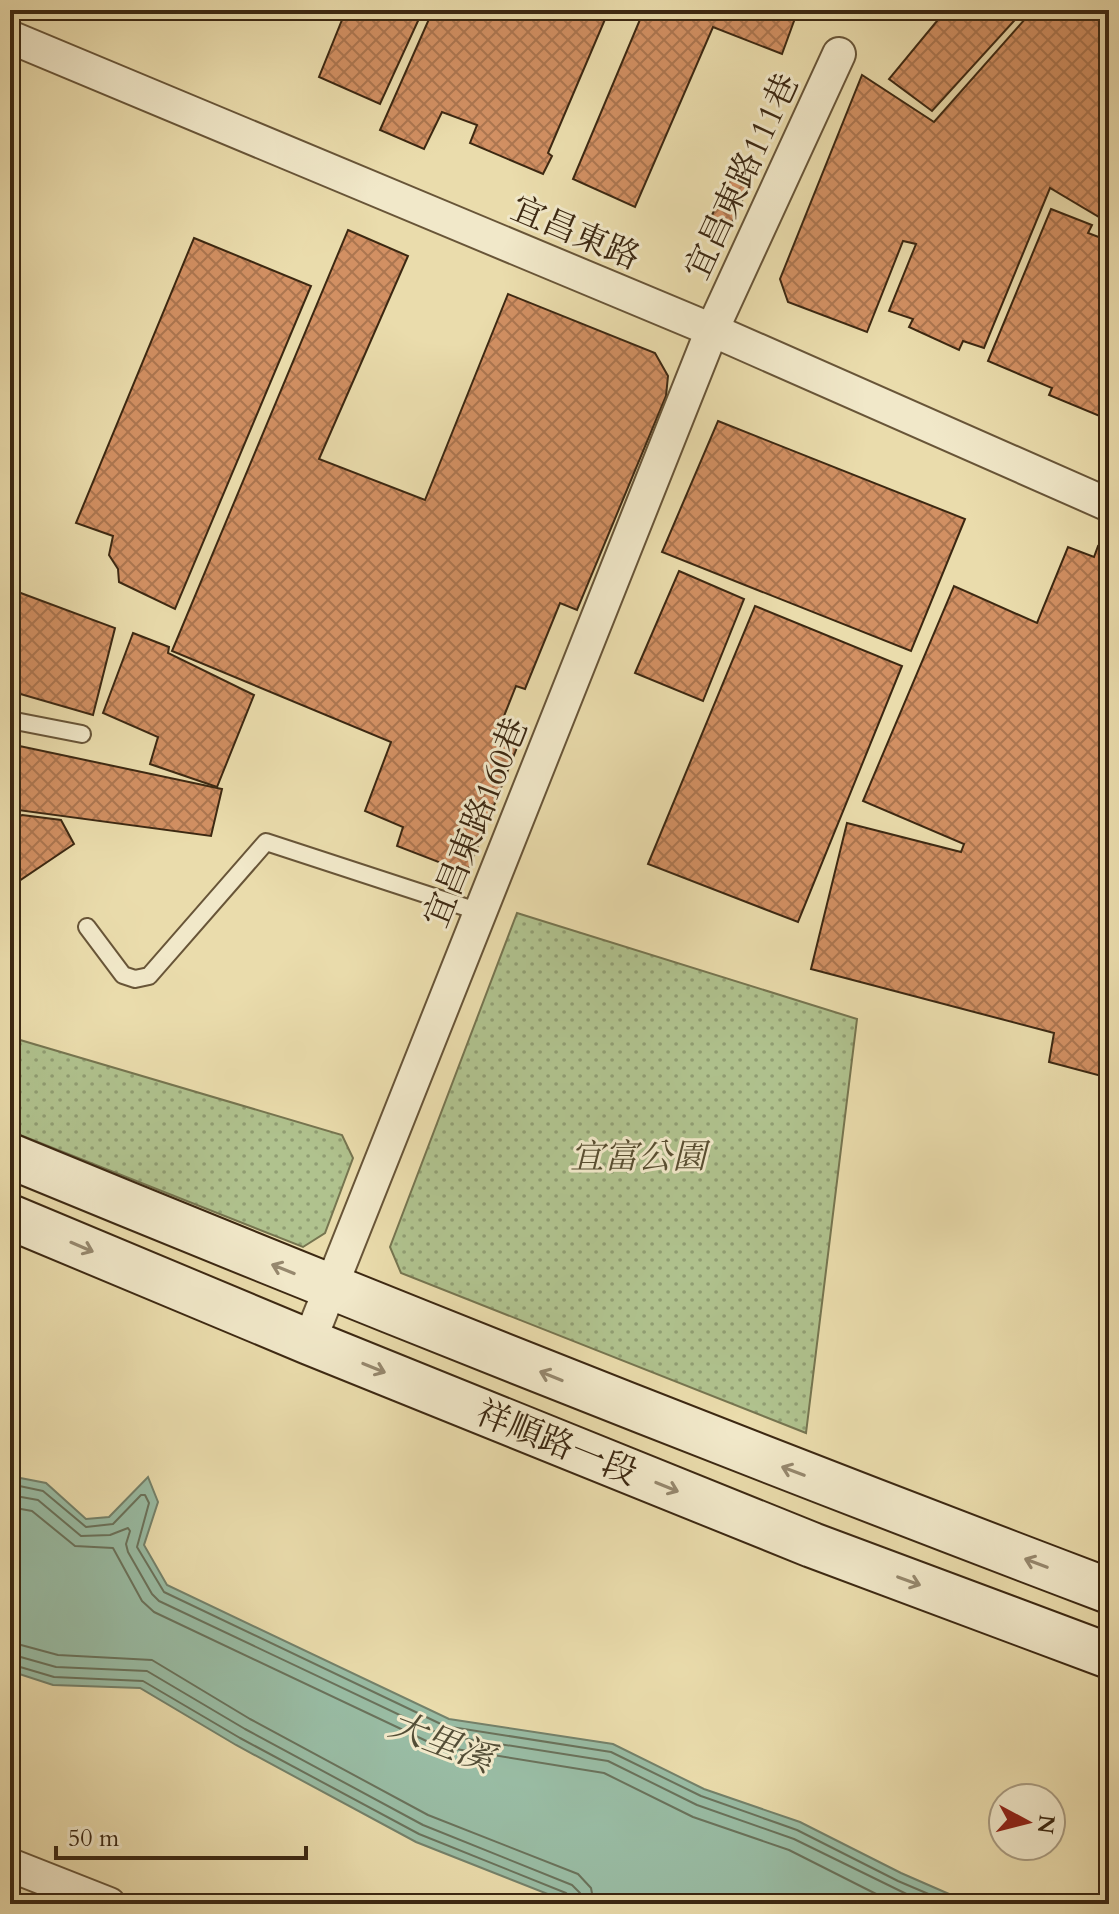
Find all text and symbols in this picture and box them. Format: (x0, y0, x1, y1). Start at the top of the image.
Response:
street label: 宜昌東路111巷 (674, 66, 810, 287)
street label: 宜昌東路 (504, 185, 647, 281)
street label: 宜昌東路160巷 (413, 711, 539, 934)
park label: 宜富公園 (570, 1134, 711, 1180)
one-way arrow (69, 1241, 94, 1255)
one-way arrow (272, 1261, 296, 1275)
one-way arrow (361, 1362, 386, 1377)
one-way arrow (539, 1368, 564, 1382)
street label: 祥順路一段 (469, 1390, 644, 1496)
one-way arrow (781, 1463, 806, 1477)
one-way arrow (654, 1480, 679, 1495)
one-way arrow (1024, 1555, 1049, 1569)
one-way arrow (896, 1575, 921, 1589)
water label: 大里溪 (382, 1700, 504, 1786)
north arrow (987, 1782, 1067, 1862)
scale bar (56, 1810, 306, 1860)
text: N (1030, 1813, 1062, 1836)
text: 50 m (68, 1822, 120, 1855)

